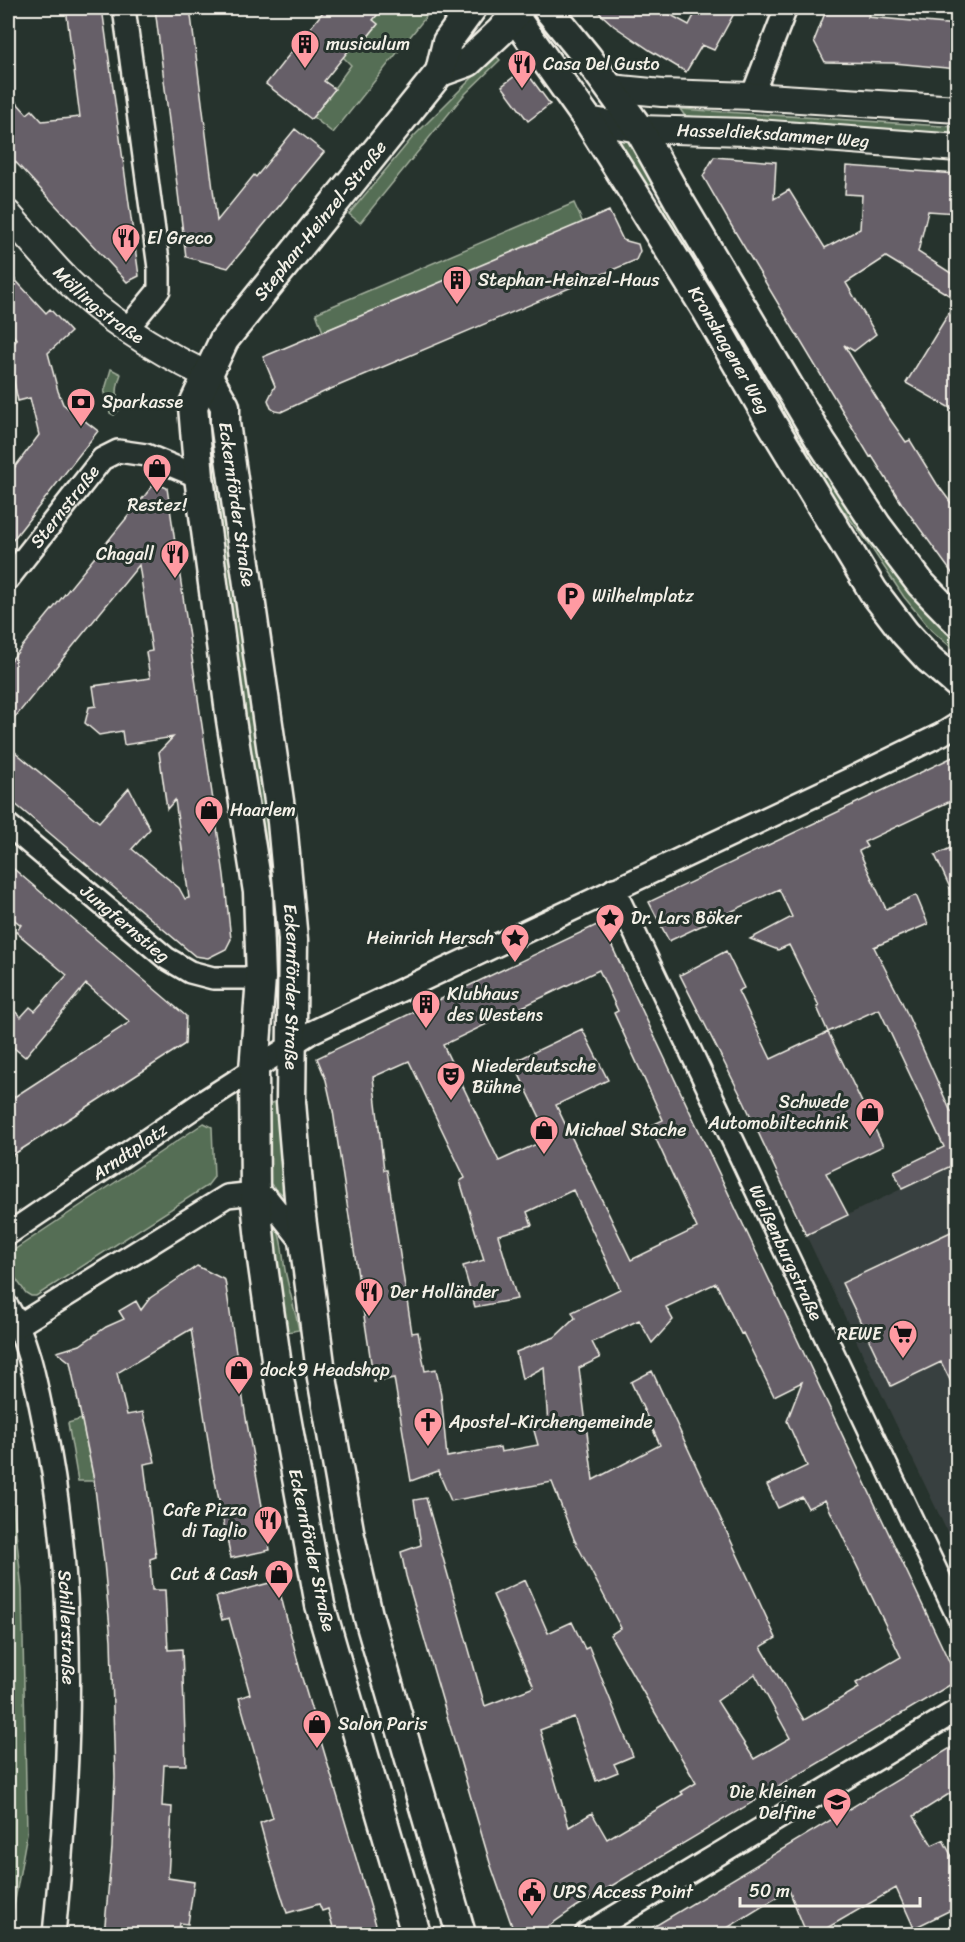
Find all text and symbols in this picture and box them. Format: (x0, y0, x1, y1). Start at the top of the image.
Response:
building icon: musiculum (289, 28, 321, 70)
place label: musiculum (326, 28, 410, 60)
restaurant icon: Casa Del Gusto (506, 48, 538, 90)
place label: Casa Del Gusto (543, 48, 660, 80)
street label: Hasseldieksdammer Weg (676, 114, 870, 157)
street label: Stephan-Heinzel-Straße (245, 133, 395, 308)
restaurant icon: El Greco (110, 222, 142, 264)
place label: El Greco (147, 222, 213, 254)
street label: Möllingstraße (45, 258, 151, 353)
building icon: Stephan-Heinzel-Haus (441, 264, 473, 306)
place label: Stephan-Heinzel-Haus (478, 264, 660, 296)
street label: Kronshagener Weg (679, 279, 779, 420)
bank icon: Sparkasse (65, 386, 97, 428)
place label: Sparkasse (102, 386, 183, 418)
street label: Eckernförder Straße (209, 420, 264, 589)
shop icon: Restez! (141, 452, 173, 494)
street label: Sternstraße (22, 457, 108, 556)
place label: Restez! (128, 489, 188, 521)
place label: Chagall (96, 538, 155, 570)
restaurant icon: Chagall (159, 538, 191, 580)
parking icon: Wilhelmplatz (555, 580, 587, 622)
place label: Wilhelmplatz (592, 580, 694, 612)
shop icon: Haarlem (193, 794, 225, 836)
place label: Haarlem (230, 794, 296, 826)
street label: Jungfernstieg (72, 875, 177, 971)
street label: Eckernförder Straße (274, 902, 309, 1070)
place icon: Dr. Lars Böker (594, 902, 626, 944)
place label: Dr. Lars Böker (631, 902, 743, 934)
place label: Heinrich Hersch (367, 922, 494, 954)
place icon: Heinrich Hersch (499, 922, 531, 964)
place label: Klubhaus des Westens (447, 978, 543, 1031)
building icon: Klubhaus des Westens (410, 988, 442, 1030)
place label: Niederdeutsche Bühne (472, 1050, 596, 1103)
theatre icon: Niederdeutsche Bühne (435, 1060, 467, 1102)
place label: Schwede Automobiltechnik (707, 1086, 849, 1139)
shop icon: Schwede Automobiltechnik (854, 1096, 886, 1138)
street label: Arndtplatz (84, 1114, 175, 1190)
shop icon: Michael Stache (528, 1114, 560, 1156)
place label: Michael Stache (565, 1114, 686, 1146)
street label: Weißenburgstraße (740, 1179, 832, 1326)
restaurant icon: Der Holländer (353, 1276, 385, 1318)
place label: Der Holländer (390, 1276, 500, 1308)
place label: REWE (837, 1318, 883, 1350)
supermarket icon: REWE (887, 1318, 919, 1360)
shop icon: dock9 Headshop (223, 1354, 255, 1396)
place label: dock9 Headshop (260, 1354, 390, 1386)
church icon: Apostel-Kirchengemeinde (412, 1406, 444, 1448)
place label: Apostel-Kirchengemeinde (448, 1406, 653, 1438)
street label: Eckernförder Straße (279, 1465, 345, 1635)
place label: Cafe Pizza di Taglio (163, 1494, 247, 1547)
restaurant icon: Cafe Pizza di Taglio (252, 1504, 284, 1546)
place label: Cut & Cash (171, 1558, 258, 1590)
shop icon: Cut & Cash (263, 1558, 295, 1600)
street label: Schillerstraße (48, 1569, 85, 1685)
shop icon: Salon Paris (301, 1708, 333, 1750)
place label: Salon Paris (338, 1708, 428, 1740)
place label: Die kleinen Delfine (729, 1776, 816, 1829)
school or university icon: Die kleinen Delfine (821, 1786, 853, 1828)
scale bar (740, 1870, 920, 1908)
text: 50 m (749, 1875, 790, 1907)
public building icon: UPS Access Point (516, 1876, 548, 1918)
place label: UPS Access Point (553, 1876, 694, 1908)

